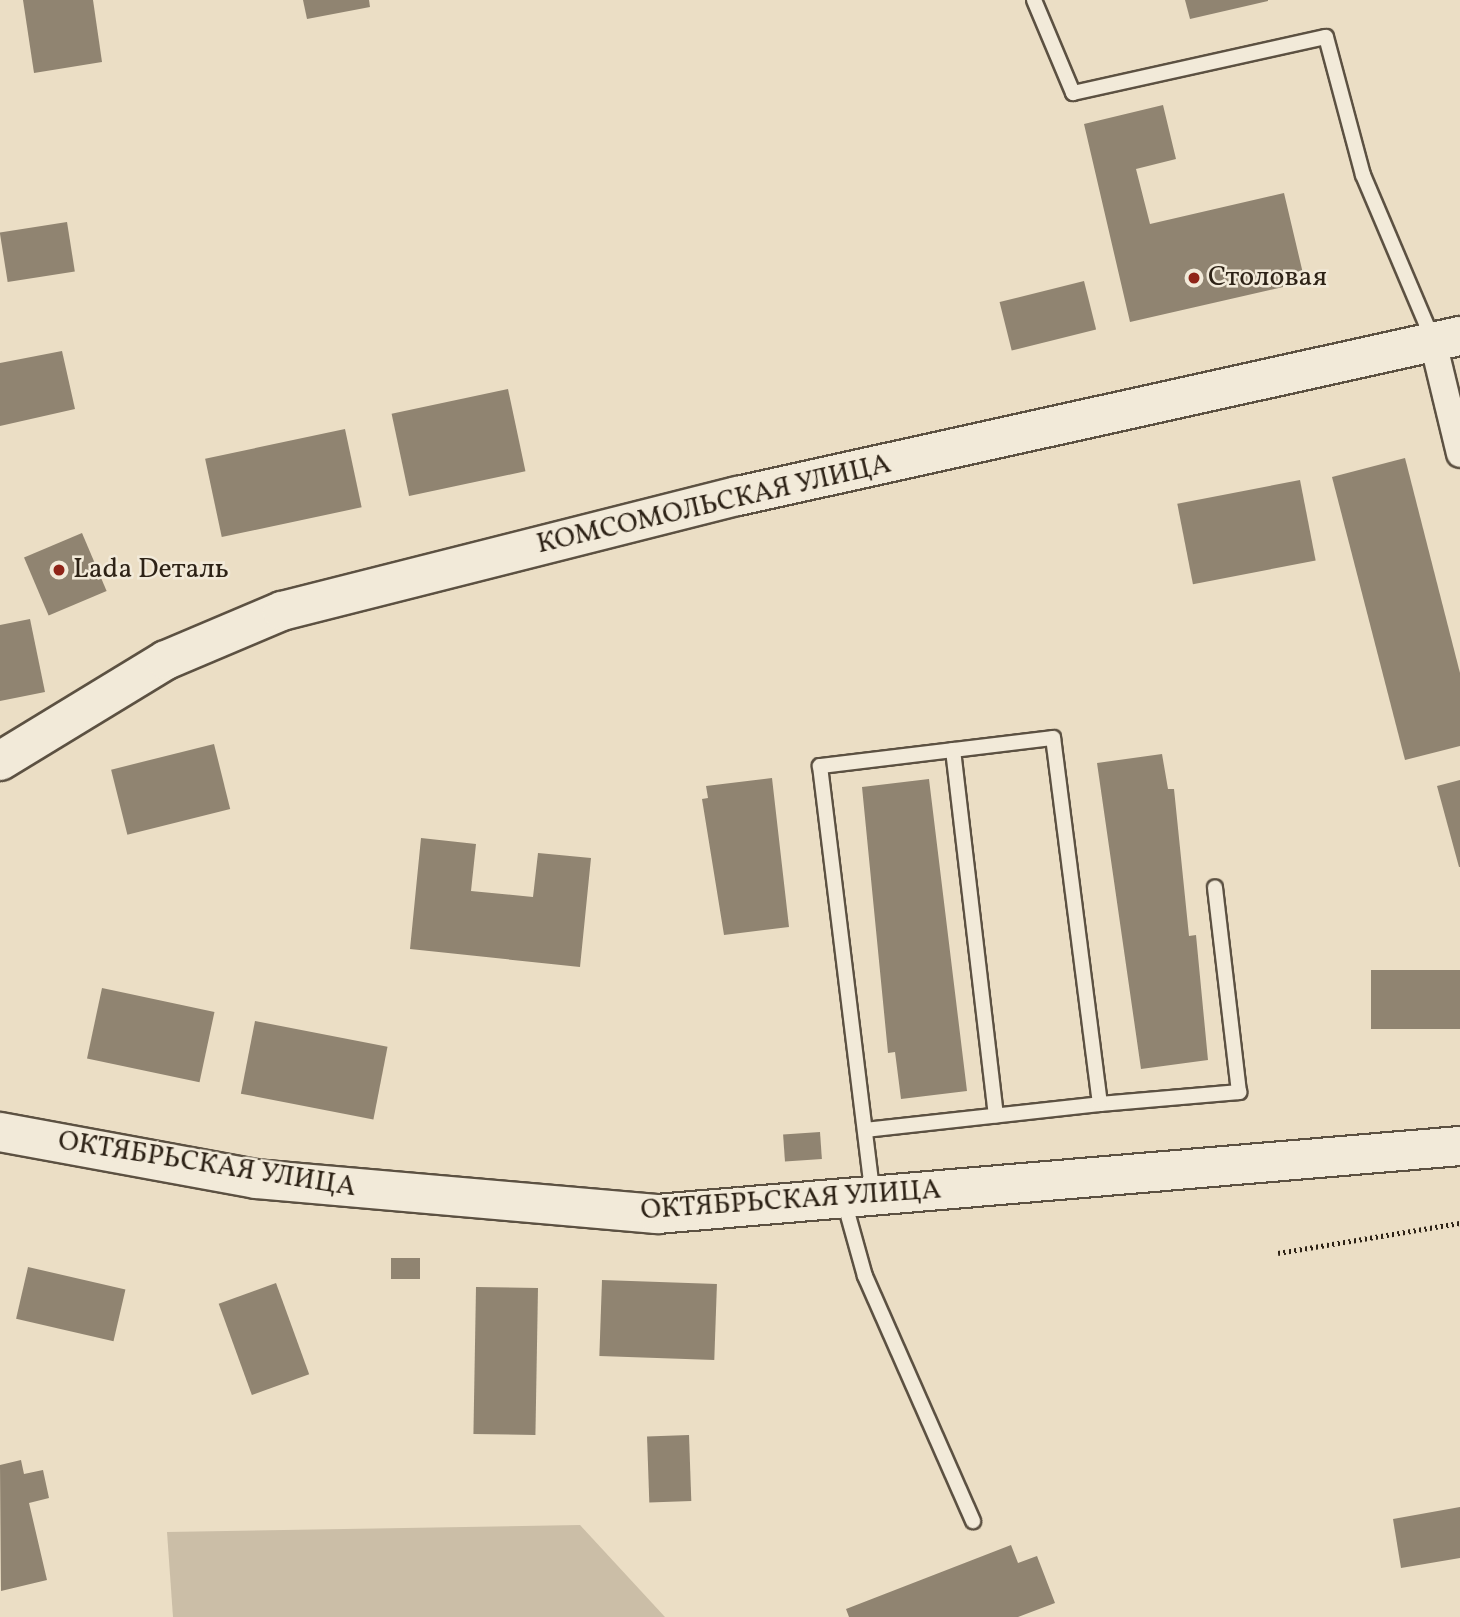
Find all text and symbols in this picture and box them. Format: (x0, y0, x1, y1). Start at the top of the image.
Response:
place label: Столовая (1208, 261, 1327, 295)
marker: Столовая (1186, 270, 1202, 286)
street label: КОМСОМОЛЬСКАЯ УЛИЦА (534, 448, 894, 562)
place label: Lada Dеталь (73, 553, 229, 587)
marker: Lada Dеталь (51, 562, 67, 578)
street label: ОКТЯБРЬСКАЯ УЛИЦА (56, 1125, 358, 1205)
street label: ОКТЯБРЬСКАЯ УЛИЦА (640, 1174, 942, 1228)

